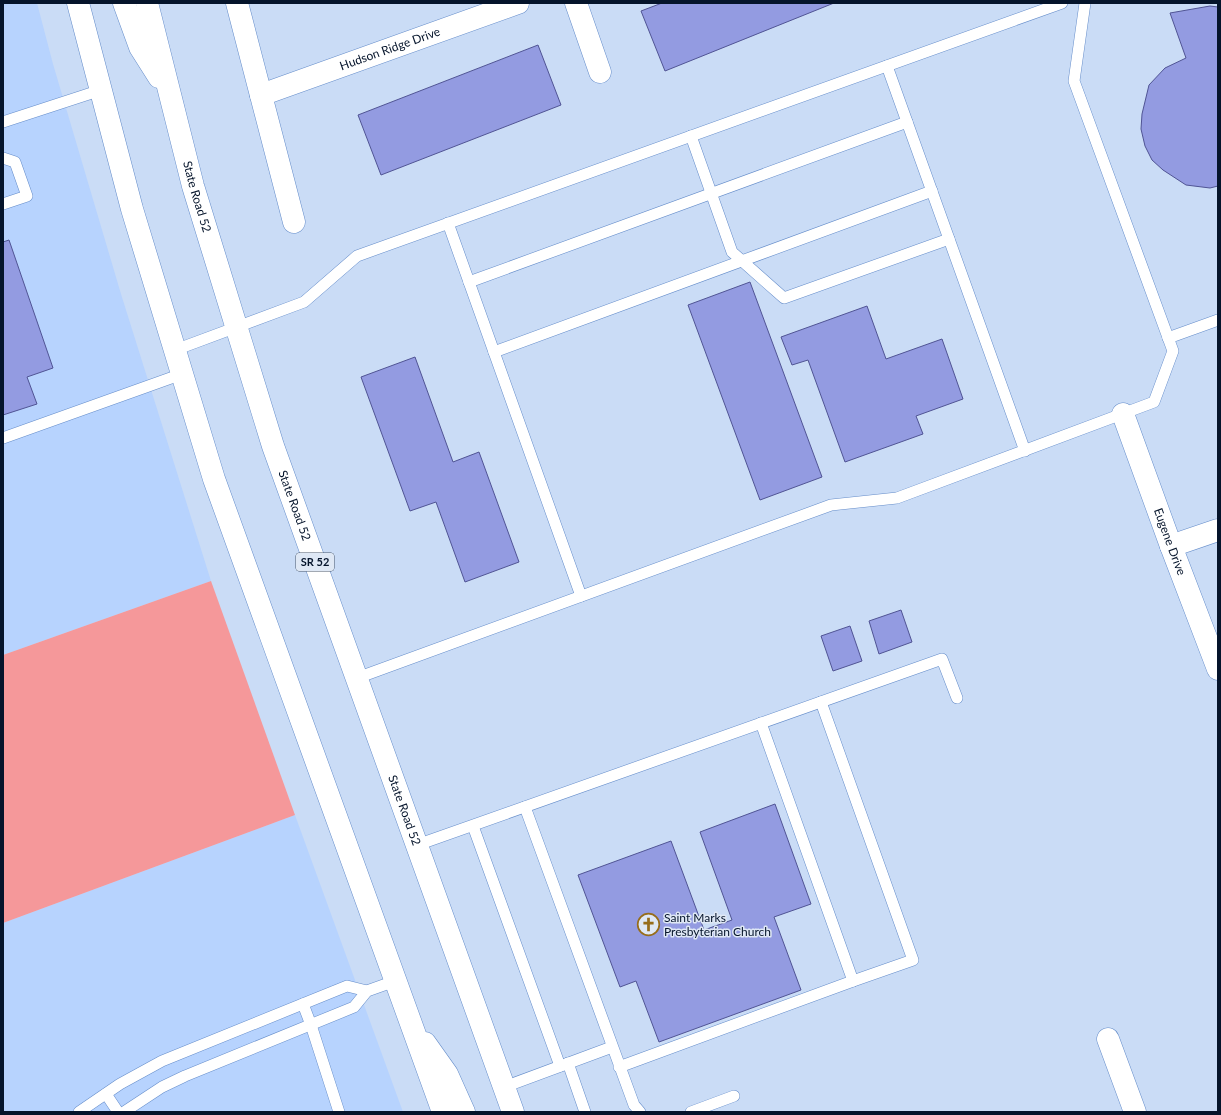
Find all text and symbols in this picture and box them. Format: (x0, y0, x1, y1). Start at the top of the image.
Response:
street label: Hudson Ridge Drive (338, 24, 442, 73)
street label: State Road 52 (180, 159, 215, 234)
street label: State Road 52 (275, 468, 315, 543)
street label: Eugene Drive (1151, 506, 1189, 577)
road number: SR 52 (296, 553, 334, 571)
street label: State Road 52 (385, 773, 424, 847)
place label: Saint Marks Presbyterian Church (664, 910, 771, 939)
church icon: Saint Marks Presbyterian Church (636, 912, 662, 938)

